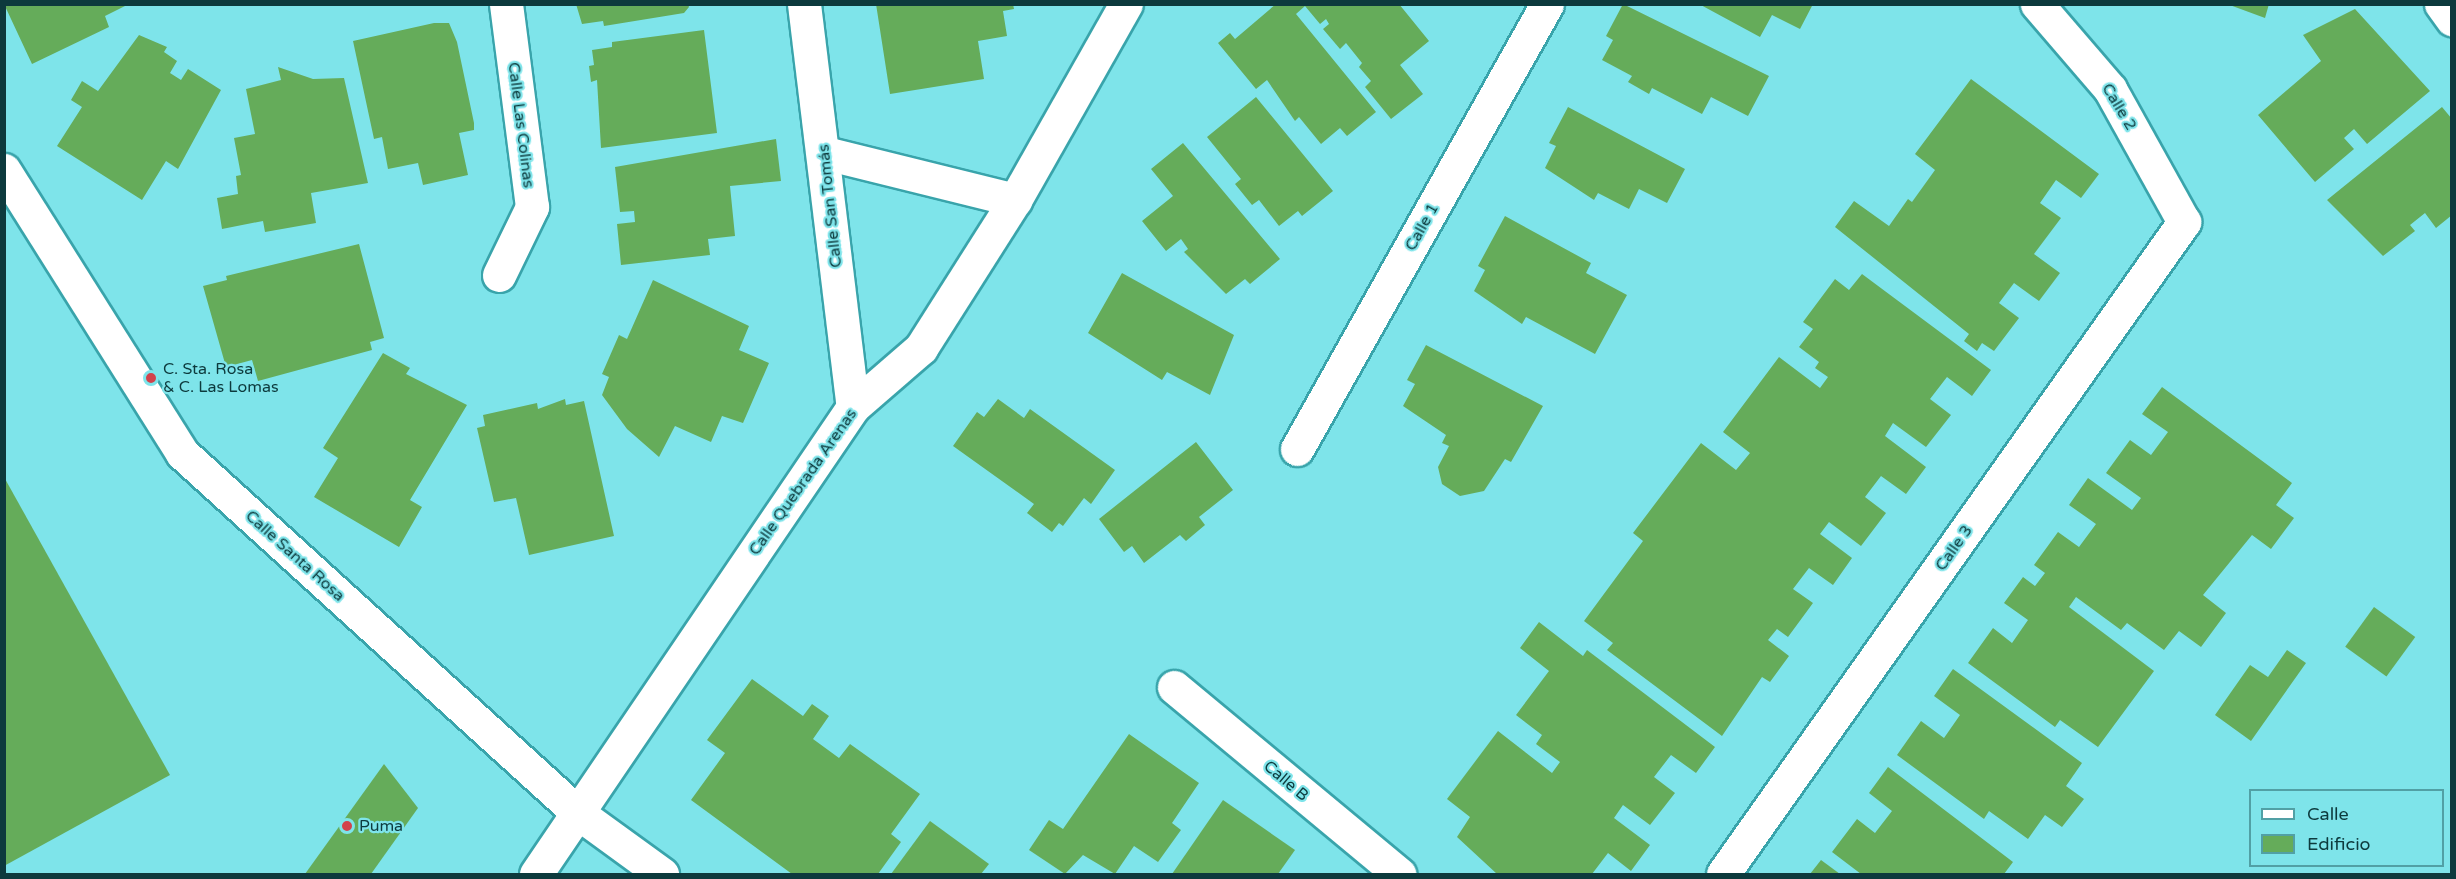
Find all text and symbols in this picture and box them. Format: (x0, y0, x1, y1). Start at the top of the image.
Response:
street label: Calle Las Colinas (504, 61, 538, 189)
street label: Calle 2 (2098, 80, 2140, 134)
street label: Calle San Tomás (814, 143, 846, 269)
street label: Calle 1 (1401, 200, 1443, 254)
place label: C. Sta. Rosa & C. Las Lomas (163, 359, 279, 397)
marker: C. Sta. Rosa & C. Las Lomas (144, 371, 158, 385)
street label: Calle Quebrada Arenas (745, 405, 861, 559)
street label: Calle Santa Rosa (241, 506, 349, 606)
street label: Calle 3 (1931, 521, 1977, 575)
street label: Calle B (1260, 757, 1312, 805)
legend (2249, 789, 2444, 867)
text: Calle (2307, 803, 2349, 825)
place label: Puma (359, 816, 403, 836)
marker: Puma (340, 819, 354, 833)
text: Edificio (2307, 833, 2371, 855)

